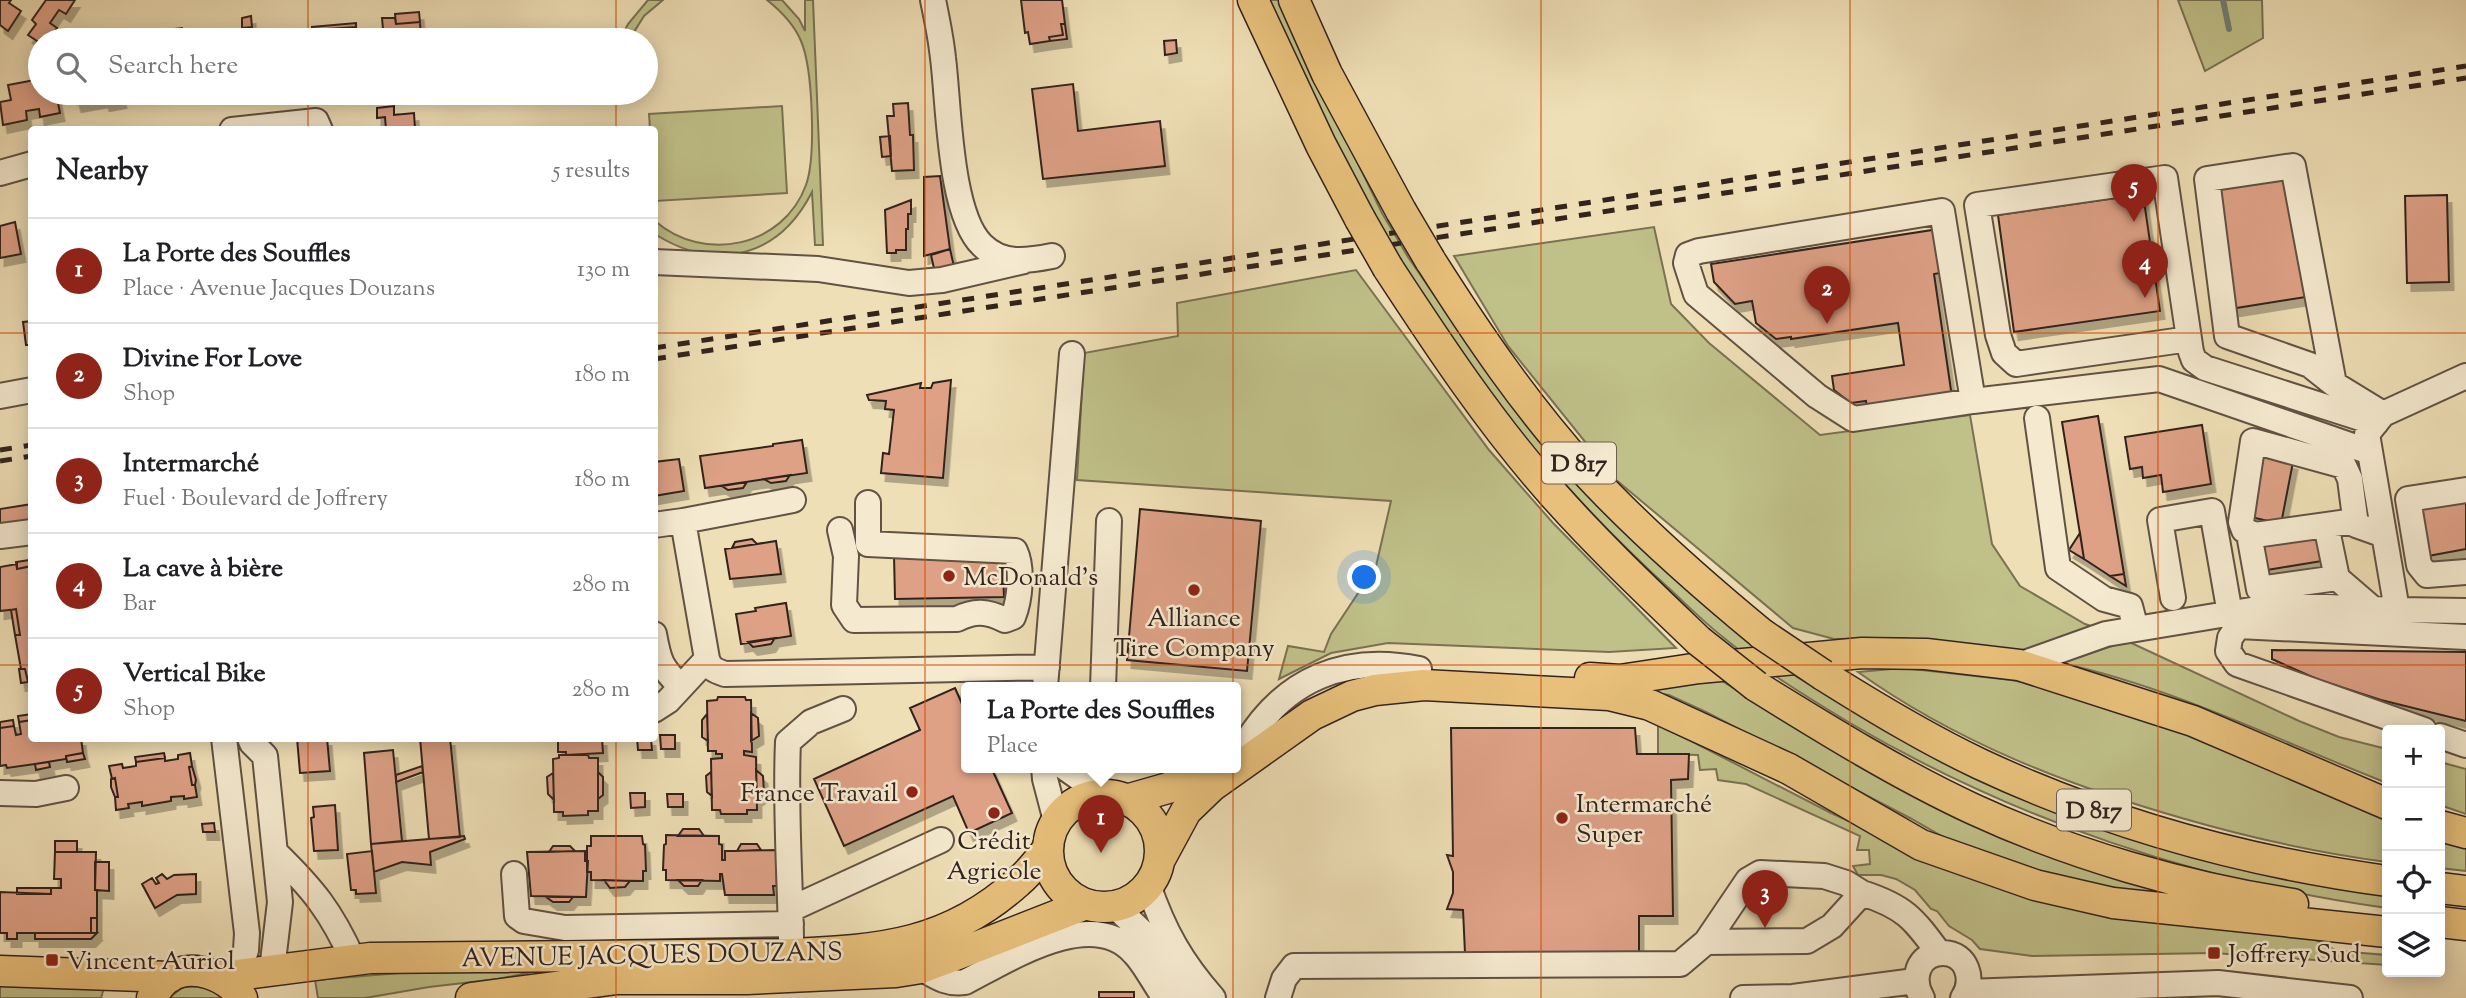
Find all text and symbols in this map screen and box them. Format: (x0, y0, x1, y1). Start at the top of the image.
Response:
search box (28, 28, 658, 105)
icon: search (52, 48, 90, 86)
text: Search here (108, 48, 238, 85)
text: Nearby (56, 150, 148, 193)
text: 5 results (553, 155, 630, 188)
pin: 5 (2111, 164, 2157, 222)
text: La Porte des Souffles (123, 236, 351, 273)
pin: 4 (2122, 240, 2168, 298)
text: 1 (75, 254, 83, 287)
text: 130 m (577, 254, 630, 287)
pin: 2 (1804, 266, 1850, 324)
text: Place · Avenue Jacques Douzans (123, 273, 435, 306)
text: Divine For Love (123, 341, 302, 378)
text: 2 (74, 359, 84, 392)
text: 180 m (575, 359, 630, 392)
text: Shop (123, 378, 175, 411)
road number: D 817 (1542, 442, 1616, 484)
text: Intermarché (123, 446, 259, 483)
text: 3 (74, 464, 84, 497)
text: 180 m (575, 464, 630, 497)
text: Fuel · Boulevard de Joffrery (123, 483, 388, 516)
text: La cave à bière (123, 551, 283, 588)
place label: McDonald's (963, 560, 1098, 597)
your location (1347, 560, 1381, 594)
marker: McDonald's (941, 568, 957, 584)
text: 4 (73, 569, 85, 602)
text: 280 m (572, 569, 630, 602)
marker: Alliance Tire Company (1186, 582, 1202, 598)
text: Bar (123, 588, 156, 621)
place label: Alliance Tire Company (1113, 601, 1275, 668)
text: Vertical Bike (123, 656, 266, 693)
text: 5 (75, 674, 83, 707)
text: 280 m (572, 674, 630, 707)
popup (961, 682, 1241, 773)
text: Shop (123, 693, 175, 726)
text: La Porte des Souffles (987, 693, 1215, 730)
map controls (2382, 725, 2445, 977)
button: + (2382, 725, 2445, 788)
text: Place (987, 730, 1038, 763)
place label: France Travail (740, 776, 898, 813)
marker: France Travail (904, 784, 920, 800)
place label: Intermarché Super (1576, 787, 1712, 854)
button: − (2382, 788, 2445, 851)
road number: D 817 (2057, 790, 2131, 830)
pin: 1 (1078, 795, 1124, 853)
marker: Crédit Agricole (986, 805, 1002, 821)
marker: Intermarché Super (1554, 810, 1570, 826)
place label: Crédit Agricole (946, 824, 1042, 891)
button: locate (2382, 851, 2445, 914)
pin: 3 (1742, 870, 1788, 928)
button: layers (2382, 914, 2445, 977)
street label: AVENUE JACQUES DOUZANS (461, 935, 843, 978)
place label: Joffrery Sud (2226, 937, 2361, 974)
place label: Vincent Auriol (66, 944, 235, 981)
marker: Joffrery Sud (2206, 945, 2222, 961)
marker: Vincent Auriol (44, 952, 60, 968)

